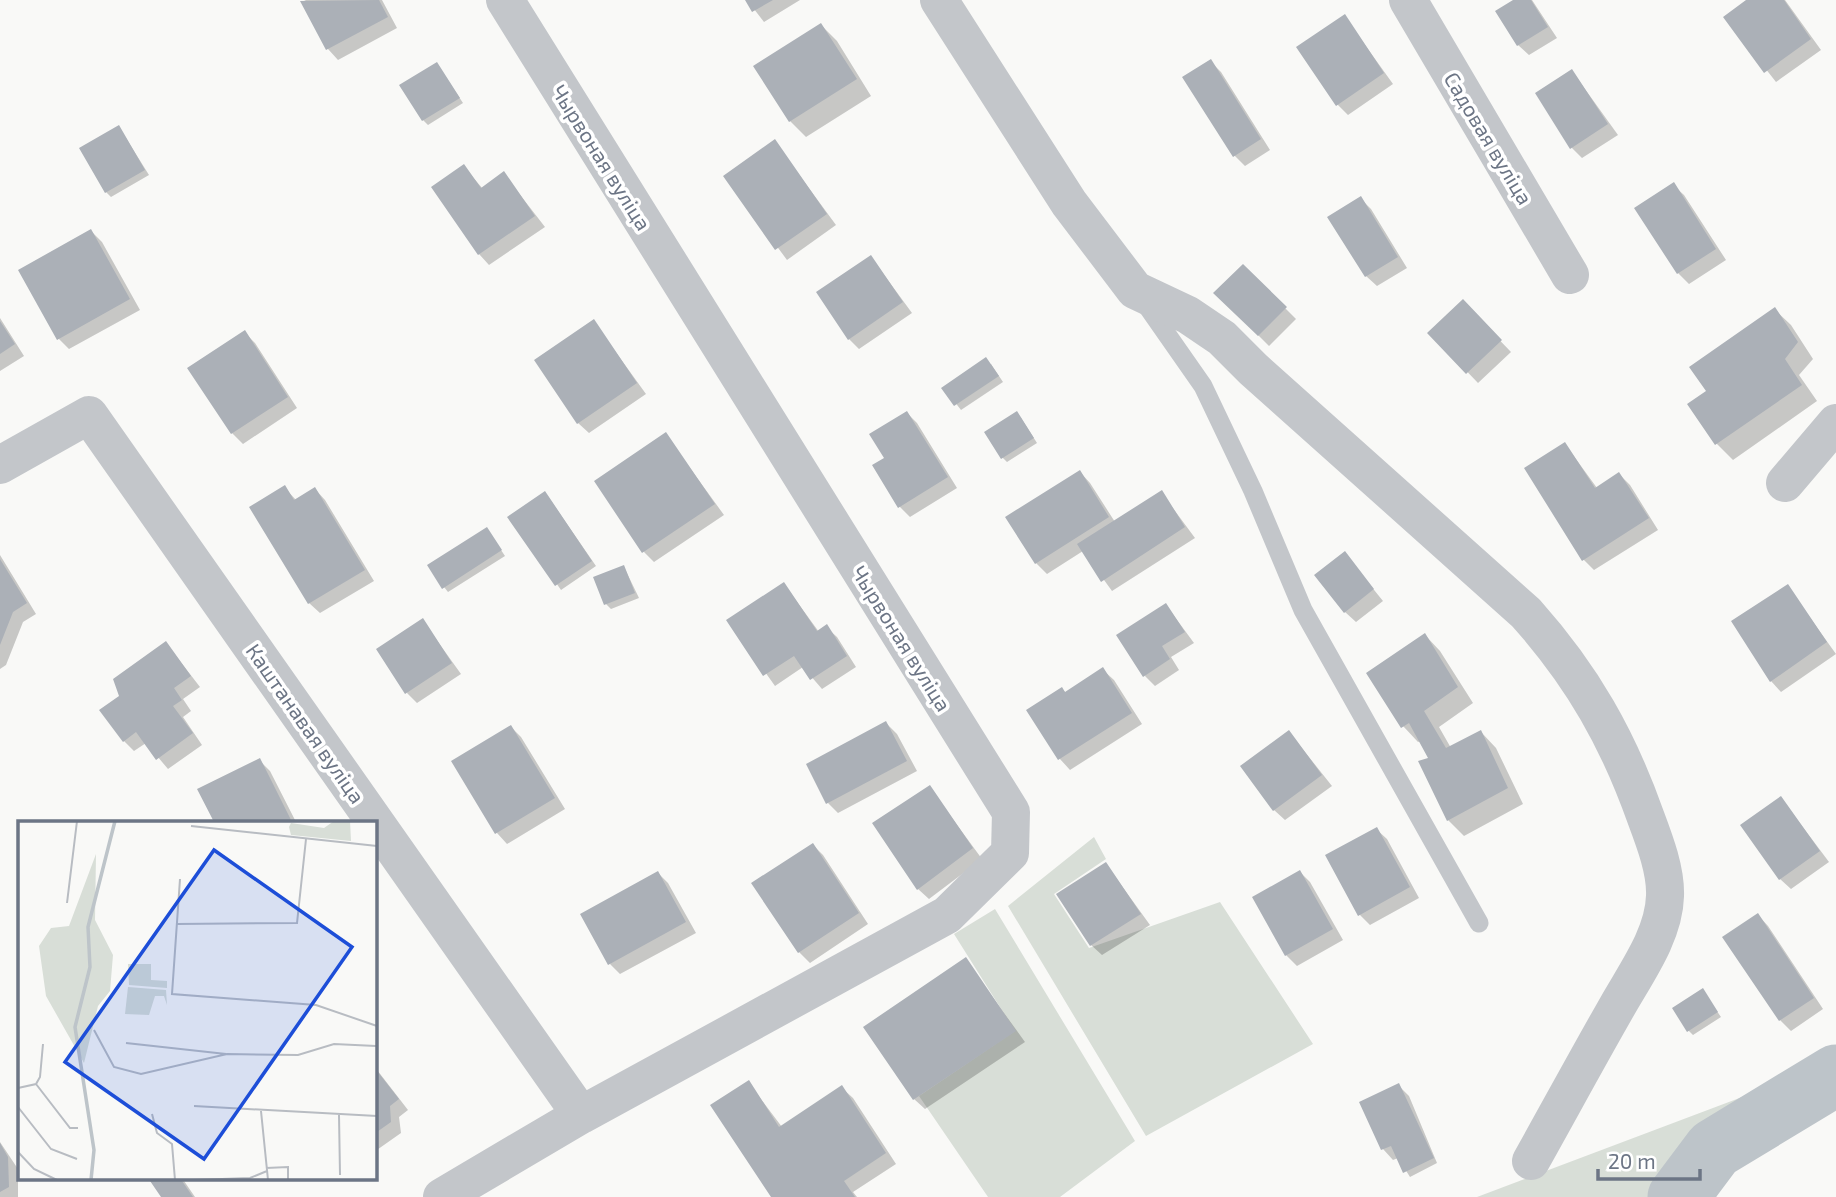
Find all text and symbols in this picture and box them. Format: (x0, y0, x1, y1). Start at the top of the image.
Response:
street label: Садовая вуліца (1439, 67, 1538, 209)
street label: Чырвоная вуліца (546, 80, 657, 235)
street label: Чырвоная вуліца (846, 561, 957, 716)
street label: Каштанавая вуліца (241, 638, 371, 808)
inset map (18, 821, 376, 1180)
scale bar (1598, 1138, 1700, 1182)
text: 20 m (1608, 1148, 1656, 1173)

